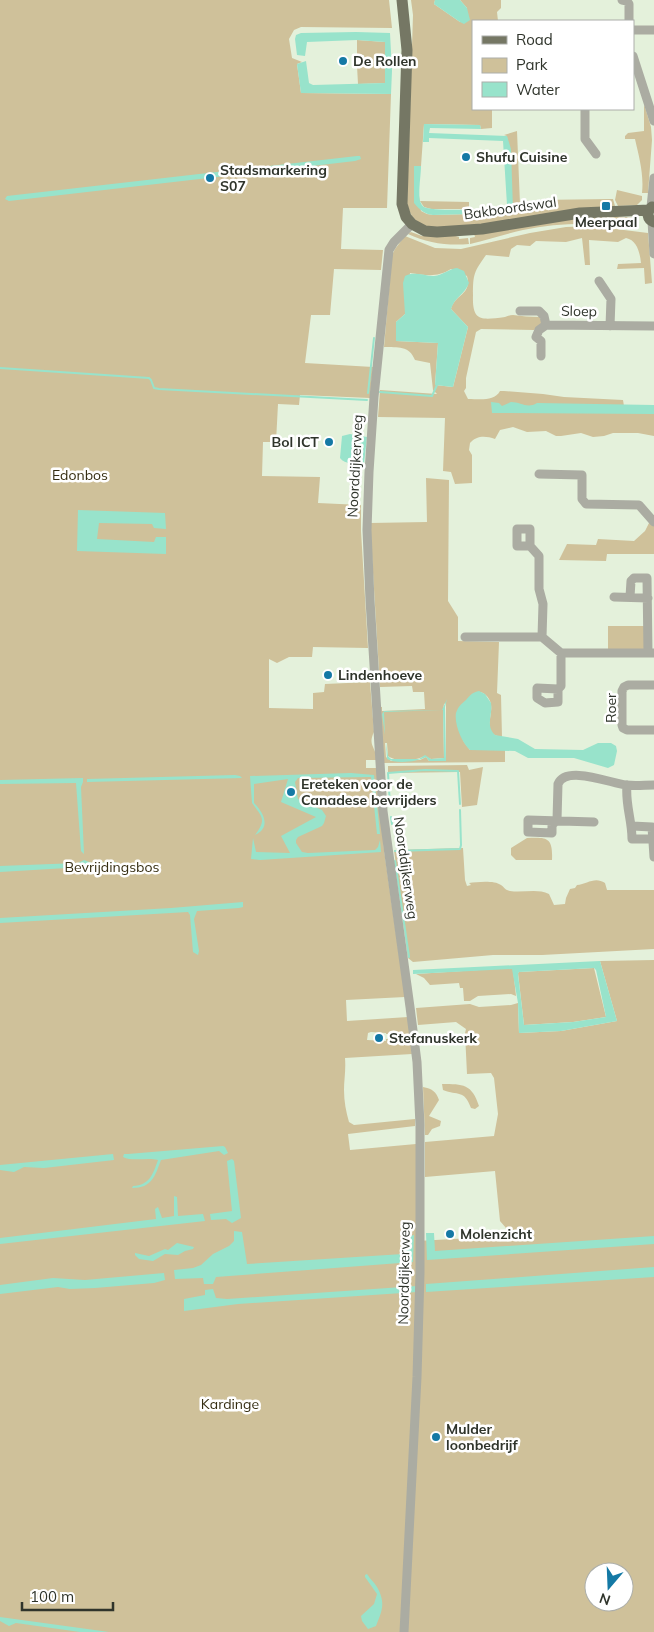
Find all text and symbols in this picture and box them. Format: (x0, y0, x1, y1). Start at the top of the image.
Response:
legend (472, 20, 634, 110)
text: Road (516, 30, 553, 49)
place label: De Rollen (353, 52, 417, 70)
marker: De Rollen (337, 55, 349, 67)
text: Park (516, 55, 548, 74)
text: Water (516, 80, 560, 99)
place label: Shufu Cuisine (476, 148, 568, 166)
marker: Shufu Cuisine (460, 151, 472, 163)
place label: Stadsmarkering S07 (220, 161, 327, 195)
marker: Stadsmarkering S07 (204, 172, 216, 184)
street label: Bakboordswal (462, 193, 558, 223)
marker: Meerpaal (600, 200, 612, 212)
place label: Meerpaal (575, 213, 637, 231)
street label: Sloep (561, 302, 597, 320)
street label: Noorddijkerweg (343, 414, 367, 518)
place label: Bol ICT (271, 433, 319, 451)
marker: Bol ICT (323, 436, 335, 448)
park label: Edonbos (52, 466, 108, 484)
place label: Lindenhoeve (338, 666, 422, 684)
marker: Lindenhoeve (322, 669, 334, 681)
street label: Roer (602, 692, 620, 723)
place label: Ereteken voor de Canadese bevrijders (301, 775, 436, 809)
marker: Ereteken voor de Canadese bevrijders (285, 786, 297, 798)
street label: Noorddijkerweg (390, 816, 422, 920)
park label: Bevrijdingsbos (65, 858, 159, 876)
place label: Stefanuskerk (389, 1029, 477, 1047)
marker: Stefanuskerk (373, 1032, 385, 1044)
street label: Noorddijkerweg (394, 1221, 414, 1325)
place label: Molenzicht (460, 1225, 533, 1243)
marker: Molenzicht (444, 1228, 456, 1240)
park label: Kardinge (201, 1395, 259, 1413)
place label: Mulder loonbedrijf (446, 1420, 519, 1454)
marker: Mulder loonbedrijf (430, 1431, 442, 1443)
north arrow (584, 1562, 634, 1612)
scale bar (22, 1580, 114, 1612)
text: 100 m (30, 1587, 74, 1606)
text: N (597, 1589, 613, 1610)

